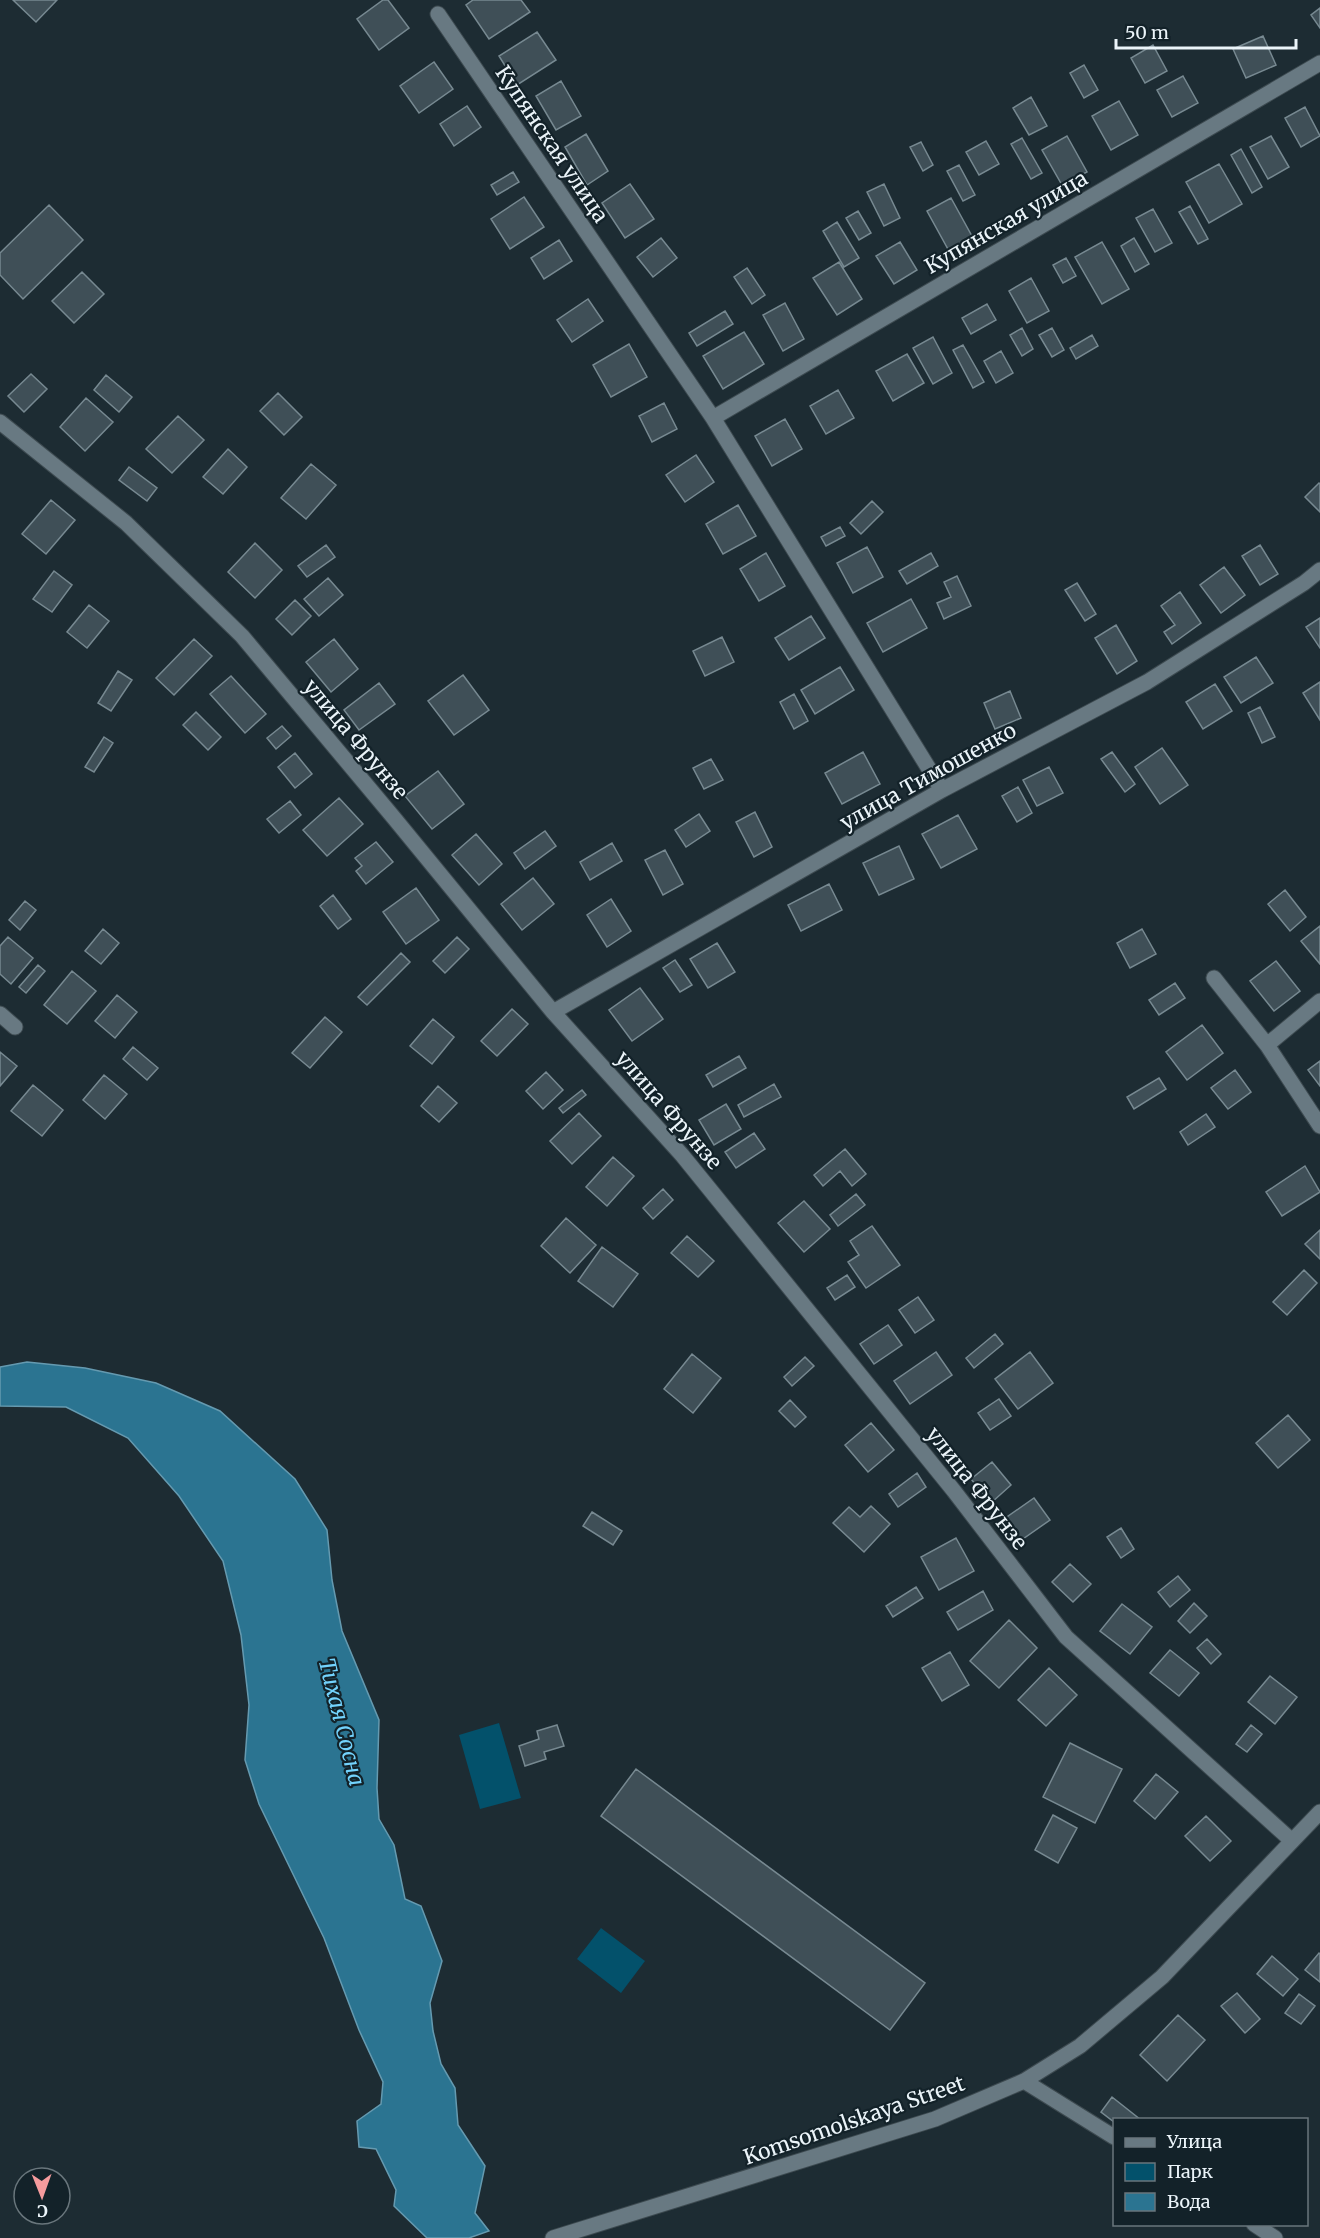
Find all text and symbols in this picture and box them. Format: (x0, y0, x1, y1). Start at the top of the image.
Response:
scale bar (1116, 12, 1296, 50)
text: 50 m (1125, 21, 1169, 44)
street label: Купянская улица (489, 60, 615, 228)
street label: Купянская улица (920, 164, 1092, 280)
street label: улица Фрунзе (298, 673, 414, 805)
street label: улица Тимошенко (835, 716, 1021, 836)
street label: улица Фрунзе (610, 1045, 728, 1175)
street label: улица Фрунзе (921, 1421, 1033, 1555)
water label: Тихая Сосна (313, 1655, 371, 1789)
street label: Komsomolskaya Street (740, 2069, 968, 2171)
legend (1113, 2118, 1308, 2226)
text: Улица (1166, 2130, 1222, 2153)
text: Парк (1167, 2160, 1213, 2183)
north arrow (12, 2166, 72, 2226)
text: Вода (1167, 2190, 1211, 2213)
text: С (37, 2201, 48, 2221)

